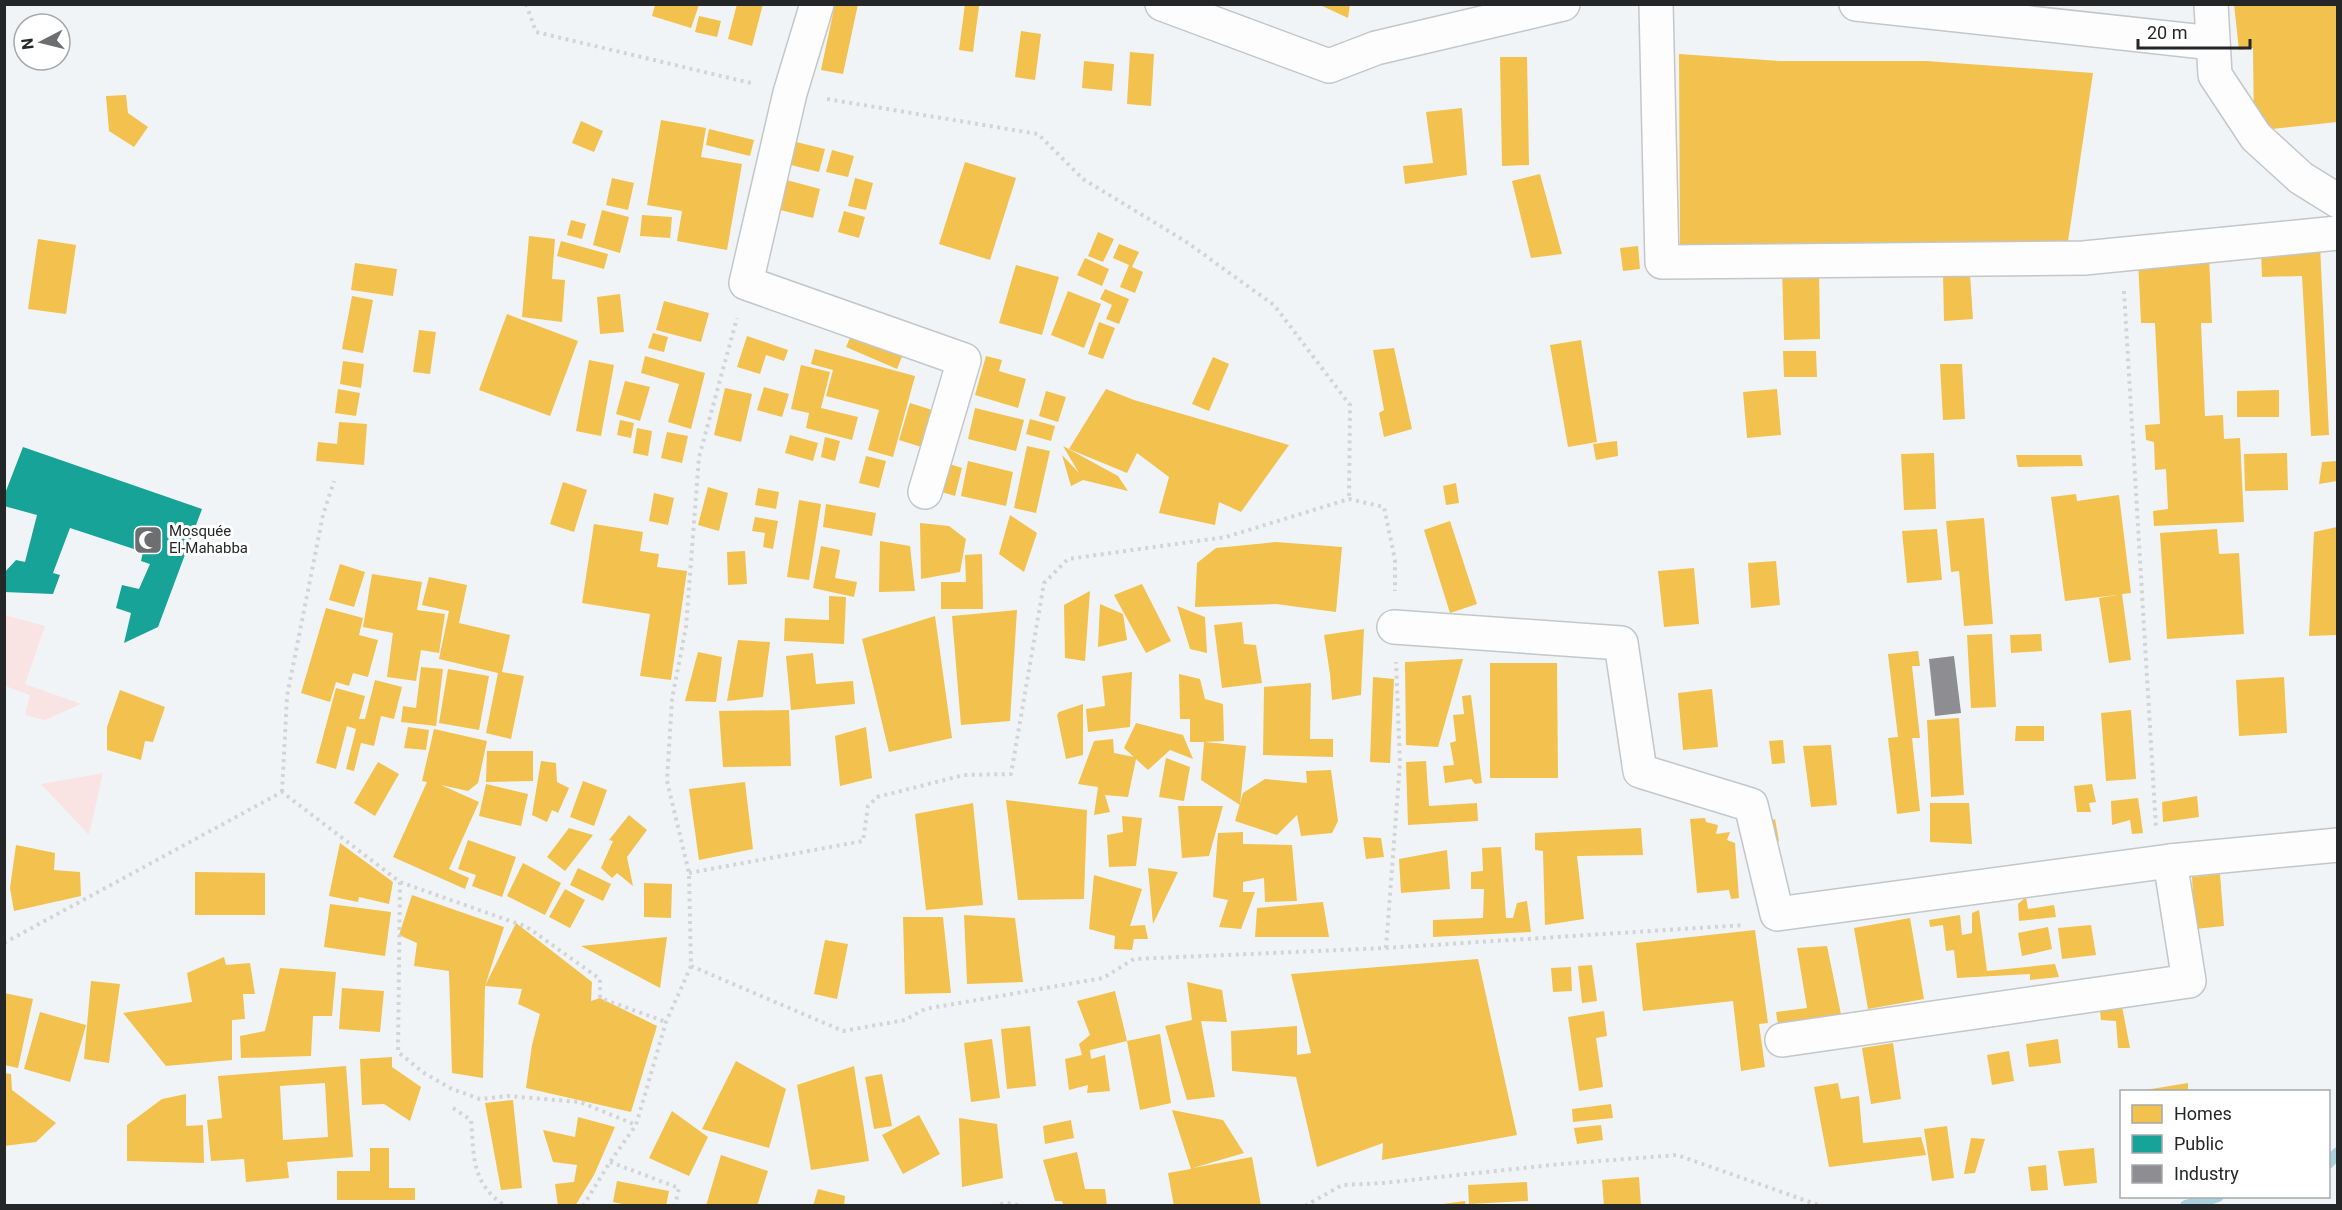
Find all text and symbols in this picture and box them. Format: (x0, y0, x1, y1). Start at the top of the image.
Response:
north arrow (12, 12, 72, 72)
scale bar (2138, 12, 2250, 50)
text: 20 m (2147, 22, 2187, 43)
text: N (17, 37, 38, 51)
place label: Mosquée El-Mahabba (169, 522, 248, 557)
mosque icon: Mosquée El-Mahabba (132, 524, 164, 556)
legend (2120, 1090, 2330, 1198)
text: Homes (2174, 1103, 2232, 1124)
text: Public (2174, 1133, 2224, 1154)
text: Industry (2174, 1163, 2239, 1184)

